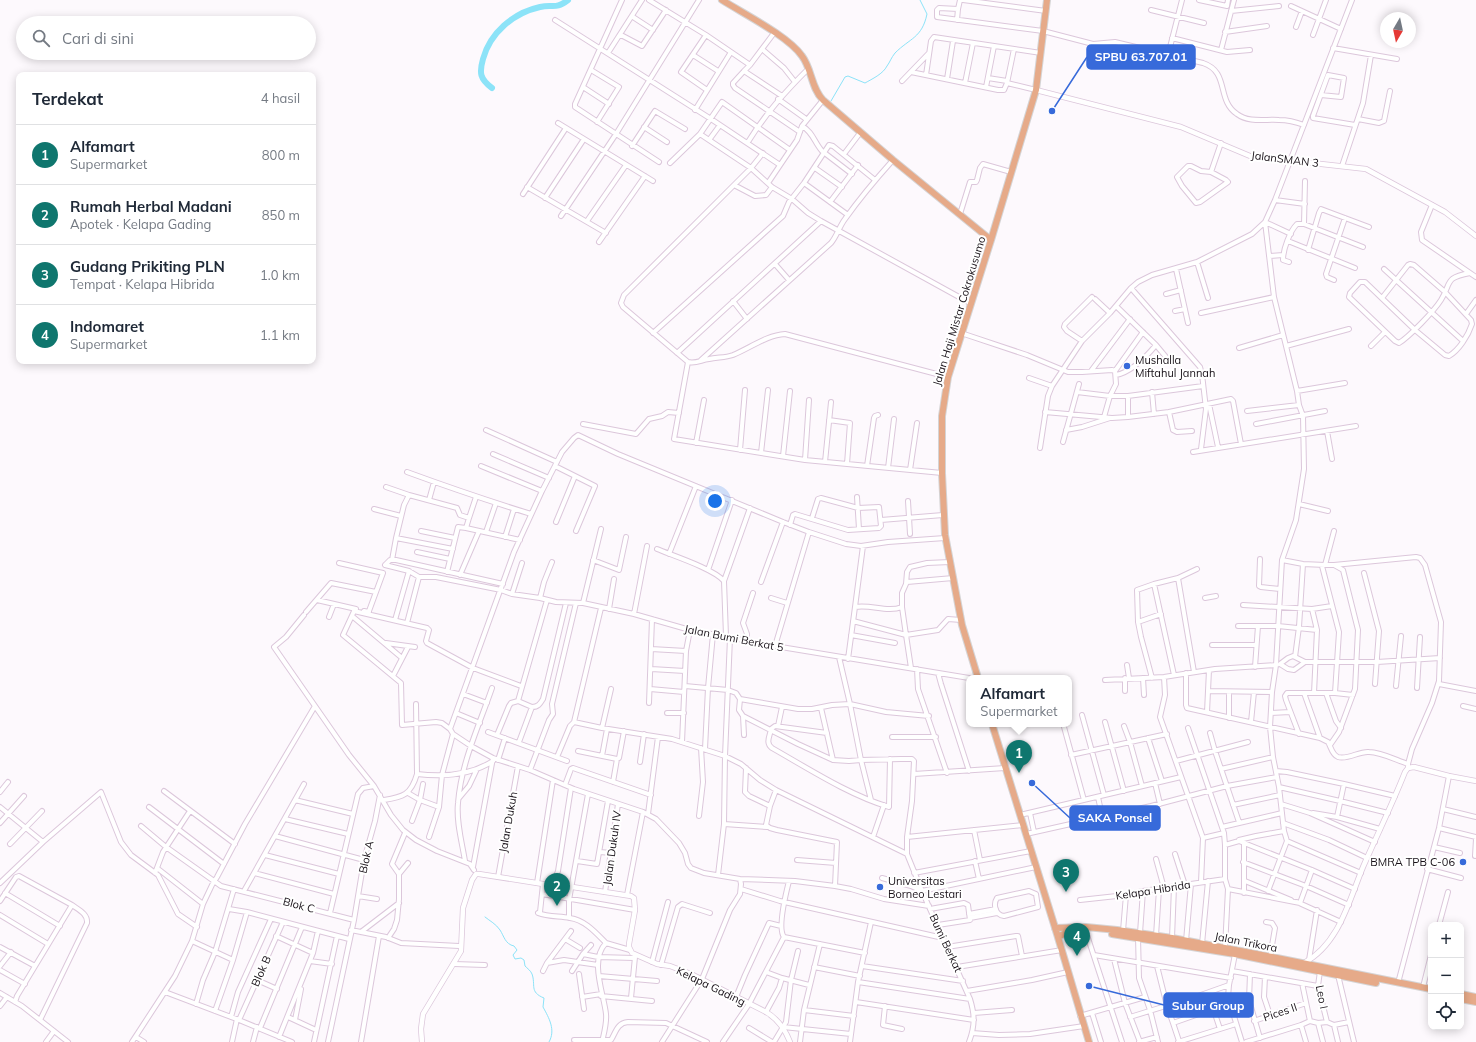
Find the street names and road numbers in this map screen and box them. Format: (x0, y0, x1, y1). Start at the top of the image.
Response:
street label: JalanSMAN 3 (1250, 148, 1320, 170)
street label: Jalan Haji Mistar Cokrokusumo (930, 235, 988, 387)
street label: Jalan Bumi Berkat 5 (683, 622, 785, 655)
street label: Jalan Dukuh (496, 790, 520, 854)
street label: Jalan Dukuh IV (600, 809, 624, 886)
street label: Blok A (355, 839, 377, 875)
street label: Kelapa Hibrida (1115, 877, 1191, 903)
street label: Blok C (282, 894, 316, 916)
street label: Bumi Berkat (926, 912, 966, 974)
street label: Jalan Trikora (1213, 929, 1279, 955)
street label: Blok B (248, 953, 274, 989)
street label: Kelapa Gading (674, 963, 748, 1009)
street label: Leo I (1313, 984, 1331, 1010)
street label: Pices II (1261, 1000, 1299, 1024)

